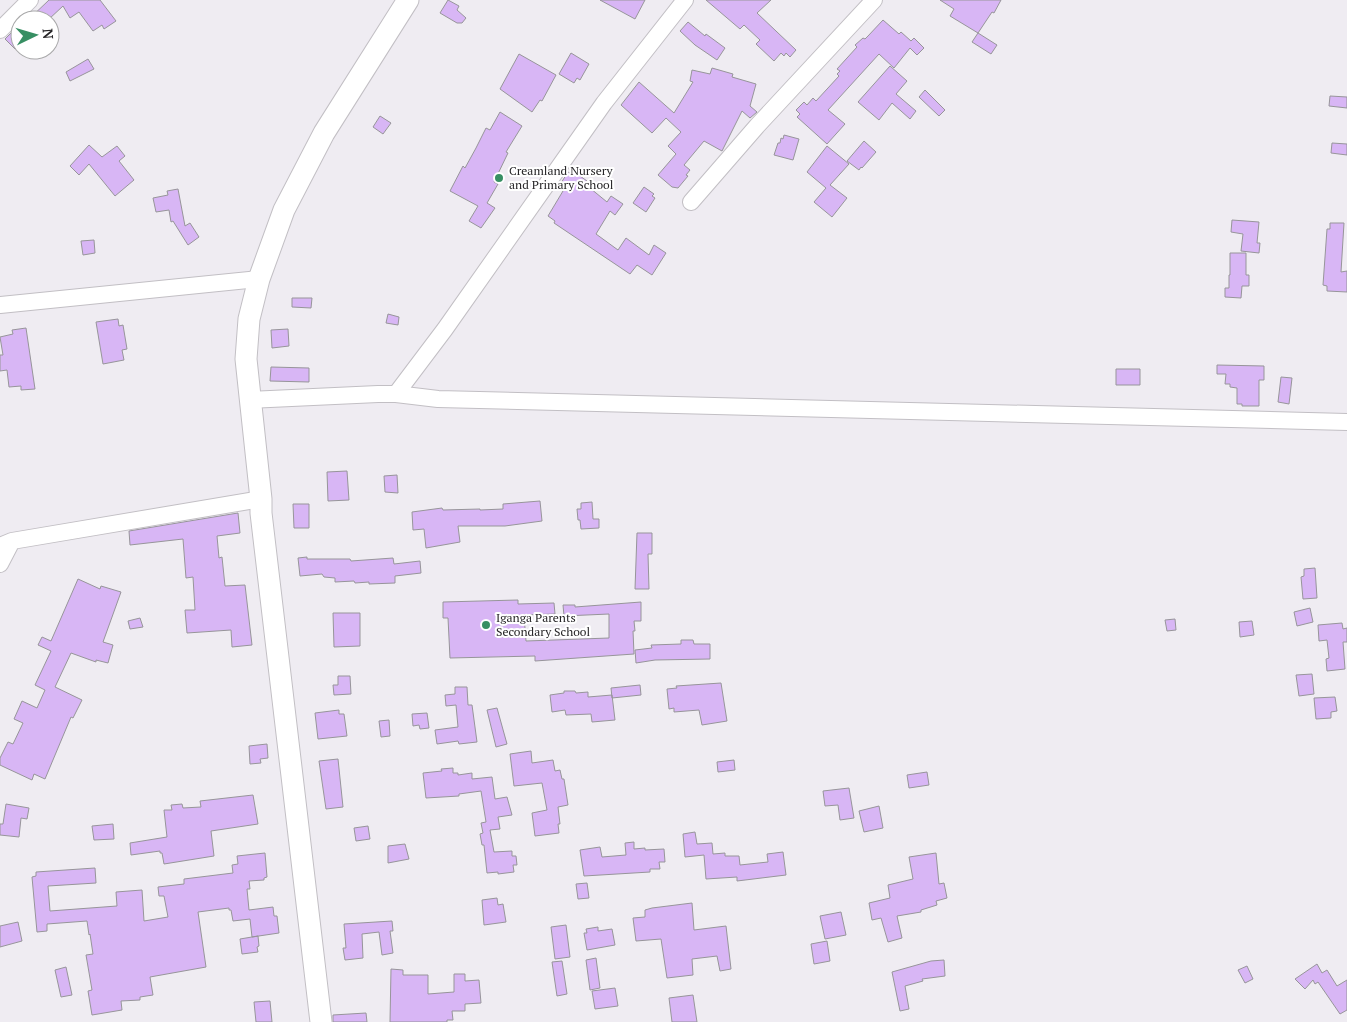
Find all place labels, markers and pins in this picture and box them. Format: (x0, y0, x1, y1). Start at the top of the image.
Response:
place label: Creamland Nursery and Primary School (509, 163, 614, 192)
marker: Creamland Nursery and Primary School (493, 172, 505, 184)
place label: Iganga Parents Secondary School (496, 610, 590, 639)
marker: Iganga Parents Secondary School (480, 619, 492, 631)

